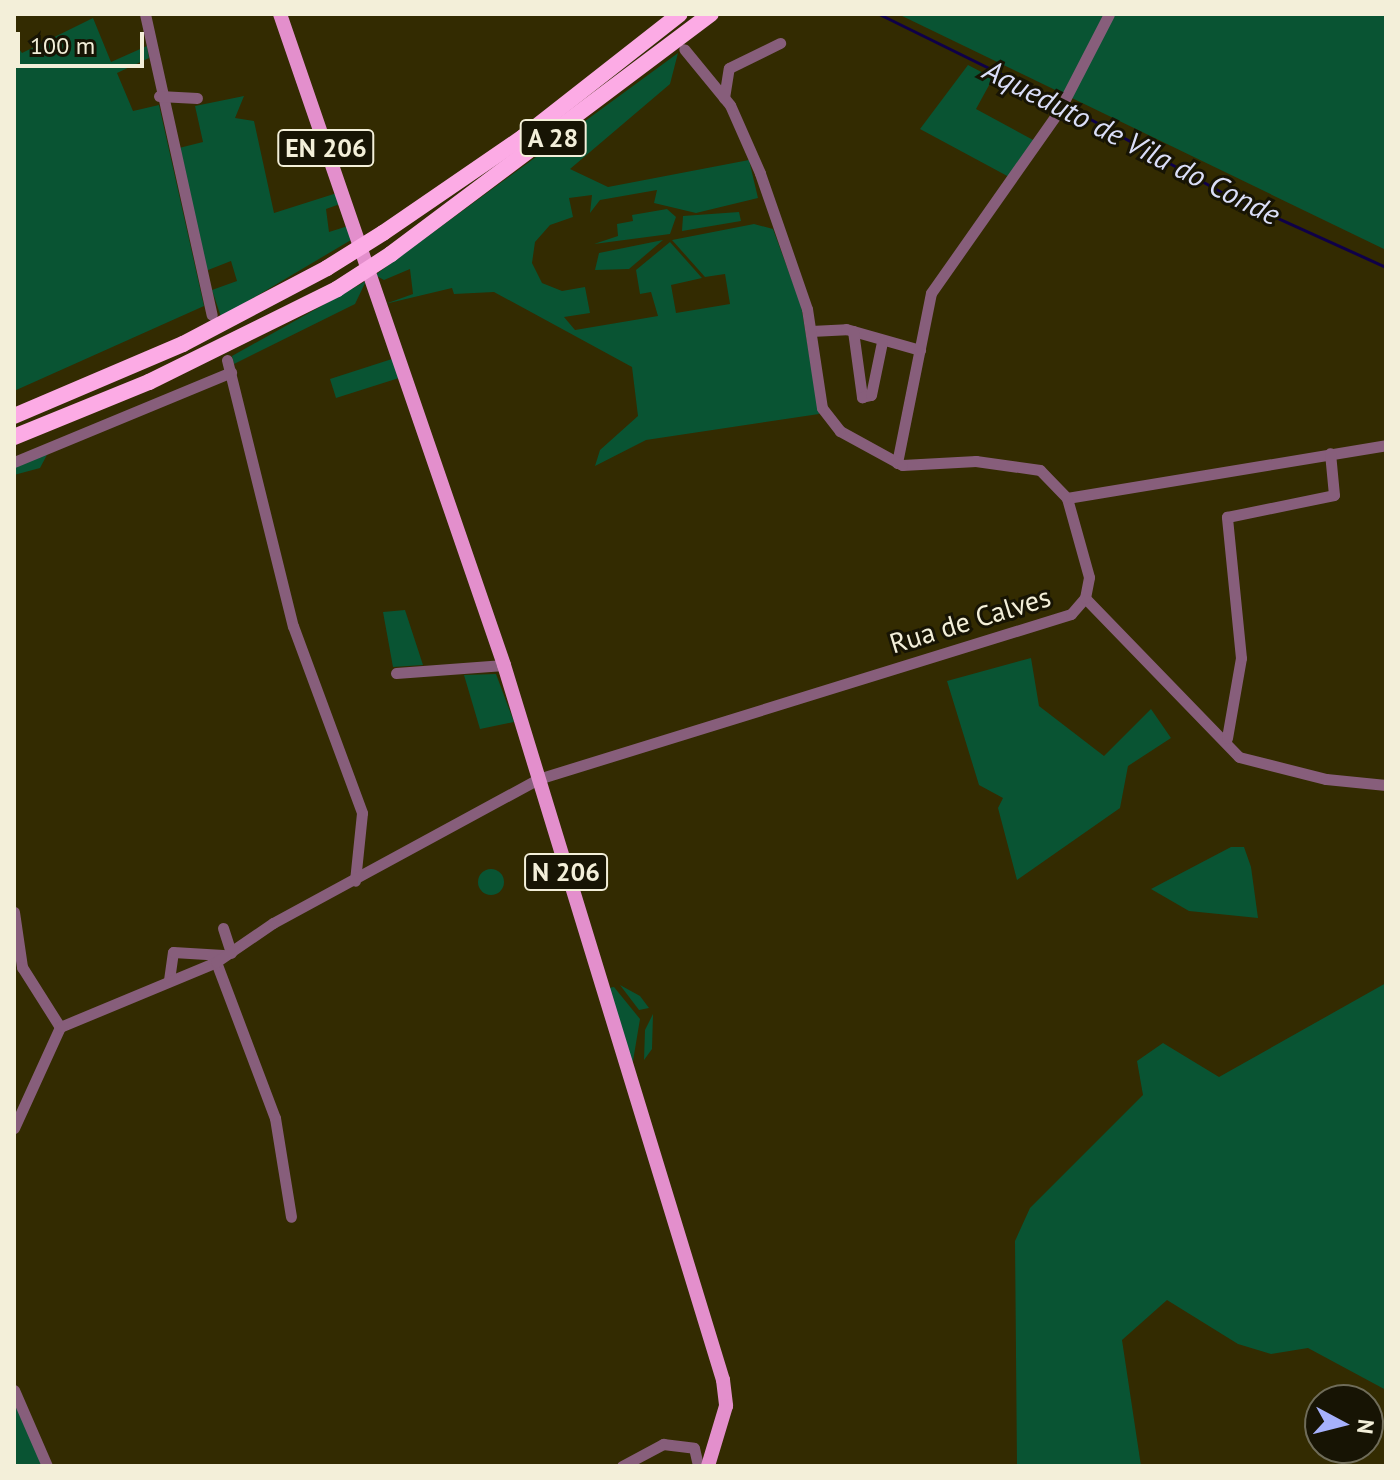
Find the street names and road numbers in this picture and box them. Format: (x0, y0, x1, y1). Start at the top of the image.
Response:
road number: A 28 (519, 116, 587, 160)
road number: EN 206 (276, 126, 376, 170)
street label: Rua de Calves (886, 580, 1054, 660)
road number: N 206 (524, 850, 608, 894)

